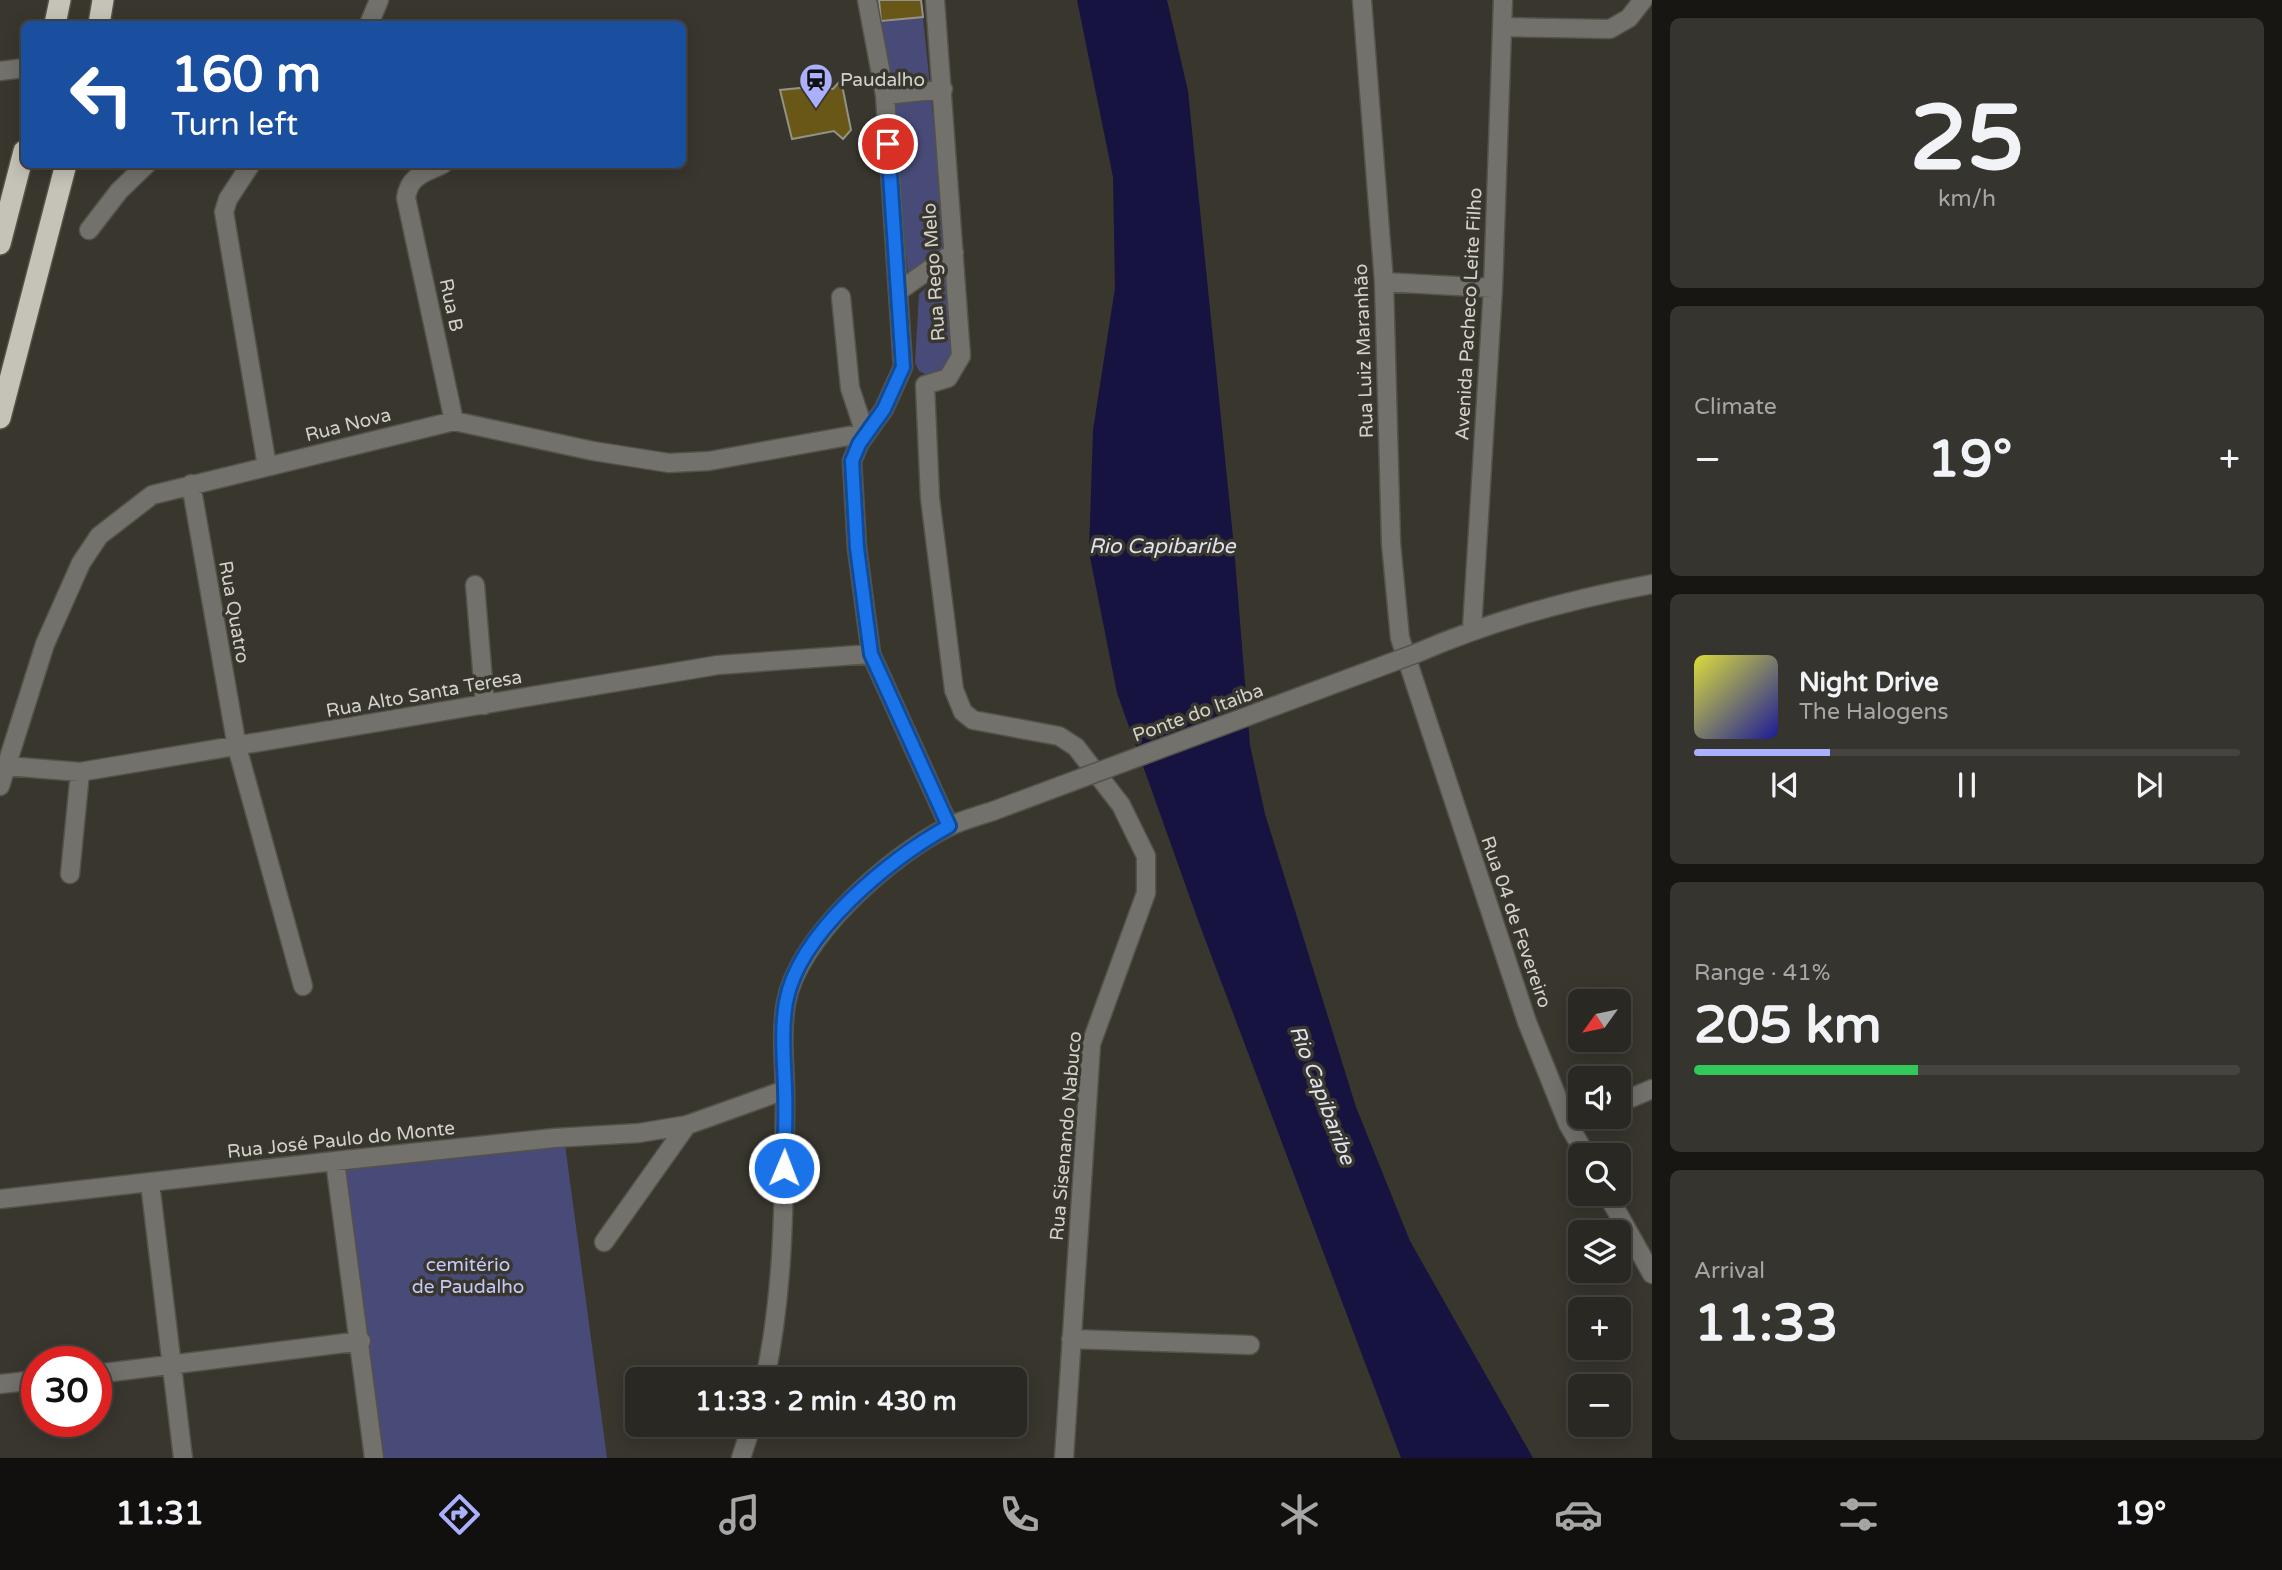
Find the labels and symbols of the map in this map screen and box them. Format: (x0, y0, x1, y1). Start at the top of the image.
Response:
station icon: Paudalho (797, 61, 835, 110)
place label: Paudalho (840, 69, 925, 91)
pin (858, 114, 918, 174)
street label: Avenida Pacheco Leite Filho (1451, 187, 1487, 441)
street label: Rua Rego Melo (918, 202, 950, 342)
street label: Rua Luiz Maranhão (1350, 263, 1378, 439)
street label: Rua B (435, 276, 467, 334)
street label: Rua Nova (303, 404, 393, 446)
water label: Rio Capibaribe (1089, 534, 1236, 559)
street label: Rua Quatro (214, 559, 254, 665)
street label: Rua Alto Santa Teresa (324, 666, 524, 722)
street label: Ponte do Itaiba (1130, 679, 1266, 747)
street label: Rua 04 de Fevereiro (1476, 833, 1556, 1011)
north arrow (1568, 989, 1631, 1052)
water label: Rio Capibaribe (1284, 1022, 1360, 1169)
street label: Rua Sisenando Nabuco (1046, 1030, 1086, 1242)
street label: Rua José Paulo do Monte (226, 1117, 456, 1163)
position arrow (747, 1131, 821, 1205)
park label: cemitério de Paudalho (412, 1254, 524, 1298)
speed limit sign: 30 (21, 1346, 112, 1437)

